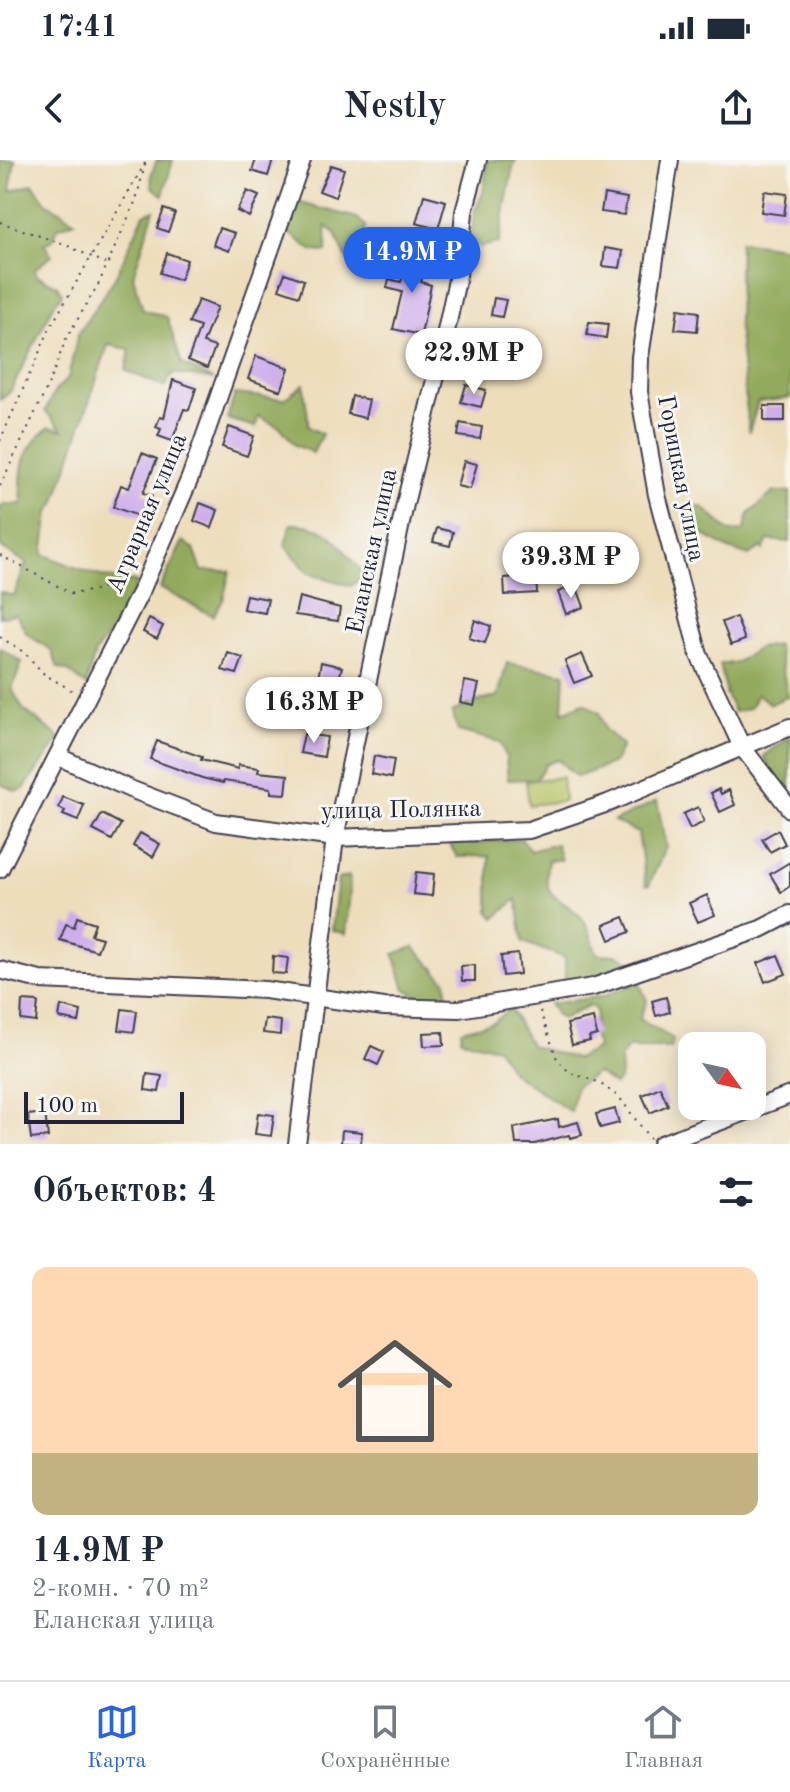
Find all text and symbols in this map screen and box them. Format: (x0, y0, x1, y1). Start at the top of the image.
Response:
text: 17:41 (40, 13, 118, 43)
icon: back (32, 86, 76, 130)
icon: share (714, 86, 758, 130)
text: Nestly (343, 90, 447, 126)
pin: 14.9M ₽ (338, 227, 486, 295)
text: 14.9M ₽ (361, 240, 463, 266)
pin: 22.9M ₽ (400, 328, 548, 396)
text: 22.9M ₽ (423, 341, 525, 367)
street label: Горицкая улица (652, 393, 708, 564)
street label: Аграрная улица (103, 430, 192, 597)
street label: Еланская улица (344, 466, 402, 636)
pin: 39.3M ₽ (497, 532, 645, 600)
text: 39.3M ₽ (520, 545, 622, 571)
pin: 16.3M ₽ (240, 677, 388, 745)
text: 16.3M ₽ (263, 690, 365, 716)
street label: улица Полянка (321, 798, 482, 824)
north arrow (678, 1032, 766, 1120)
map controls (678, 1032, 766, 1120)
scale bar (24, 1088, 184, 1124)
text: 100 m (36, 1095, 98, 1117)
icon: filters (714, 1170, 758, 1214)
text: Объектов: 4 (32, 1175, 217, 1209)
icon: home (323, 1319, 467, 1463)
text: 14.9M ₽ (32, 1535, 164, 1569)
text: 2-комн. · 70 m² (32, 1576, 209, 1602)
text: Еланская улица (32, 1608, 215, 1634)
tab: Карта (87, 1700, 146, 1775)
tab: Сохранённые (320, 1700, 450, 1775)
tab: Главная (624, 1700, 703, 1775)

